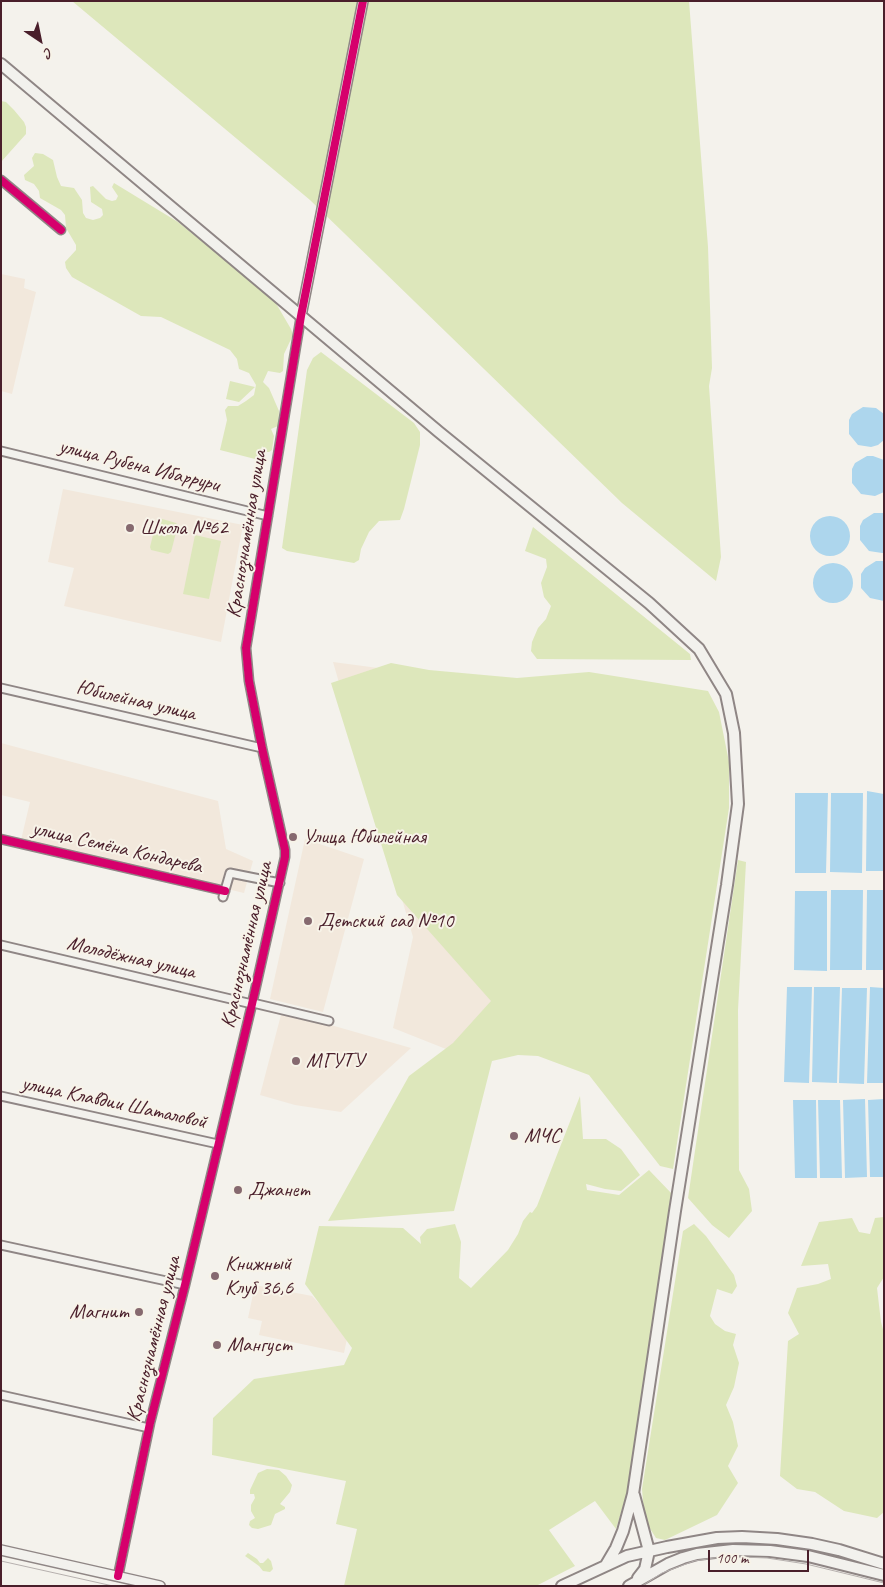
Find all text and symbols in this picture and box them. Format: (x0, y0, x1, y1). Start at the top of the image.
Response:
north arrow (15, 15, 65, 65)
text: С (41, 44, 56, 62)
street label: улица Рубена Ибаррури (56, 434, 222, 498)
street label: Краснознамённая улица (221, 448, 273, 620)
place label: Школа №62 (140, 515, 228, 541)
marker: Школа №62 (124, 522, 136, 534)
street label: Юбилейная улица (74, 675, 198, 727)
street label: улица Семёна Кондарева (29, 816, 205, 880)
place label: Улица Юбилейная (303, 824, 426, 850)
marker: Улица Юбилейная (287, 831, 299, 843)
street label: Краснознамённая улица (216, 859, 278, 1031)
place label: Детский сад №10 (318, 908, 453, 934)
marker: Детский сад №10 (302, 915, 314, 927)
street label: Молодёжная улица (64, 931, 198, 985)
place label: МГУТУ (306, 1048, 364, 1074)
marker: МГУТУ (290, 1055, 302, 1067)
street label: улица Клавдии Шаталовой (19, 1071, 209, 1135)
place label: МЧС (524, 1123, 560, 1149)
marker: МЧС (508, 1130, 520, 1142)
place label: Джанет (248, 1177, 310, 1203)
marker: Джанет (232, 1184, 244, 1196)
place label: Книжный Клуб 36,6 (225, 1251, 293, 1301)
street label: Краснознамённая улица (121, 1253, 187, 1425)
marker: Книжный Клуб 36,6 (209, 1270, 221, 1282)
place label: Магнит (69, 1299, 129, 1325)
marker: Магнит (133, 1306, 145, 1318)
place label: Мангуст (227, 1332, 292, 1358)
marker: Мангуст (211, 1339, 223, 1351)
scale bar (710, 1540, 811, 1572)
text: 100 m (716, 1549, 748, 1568)

